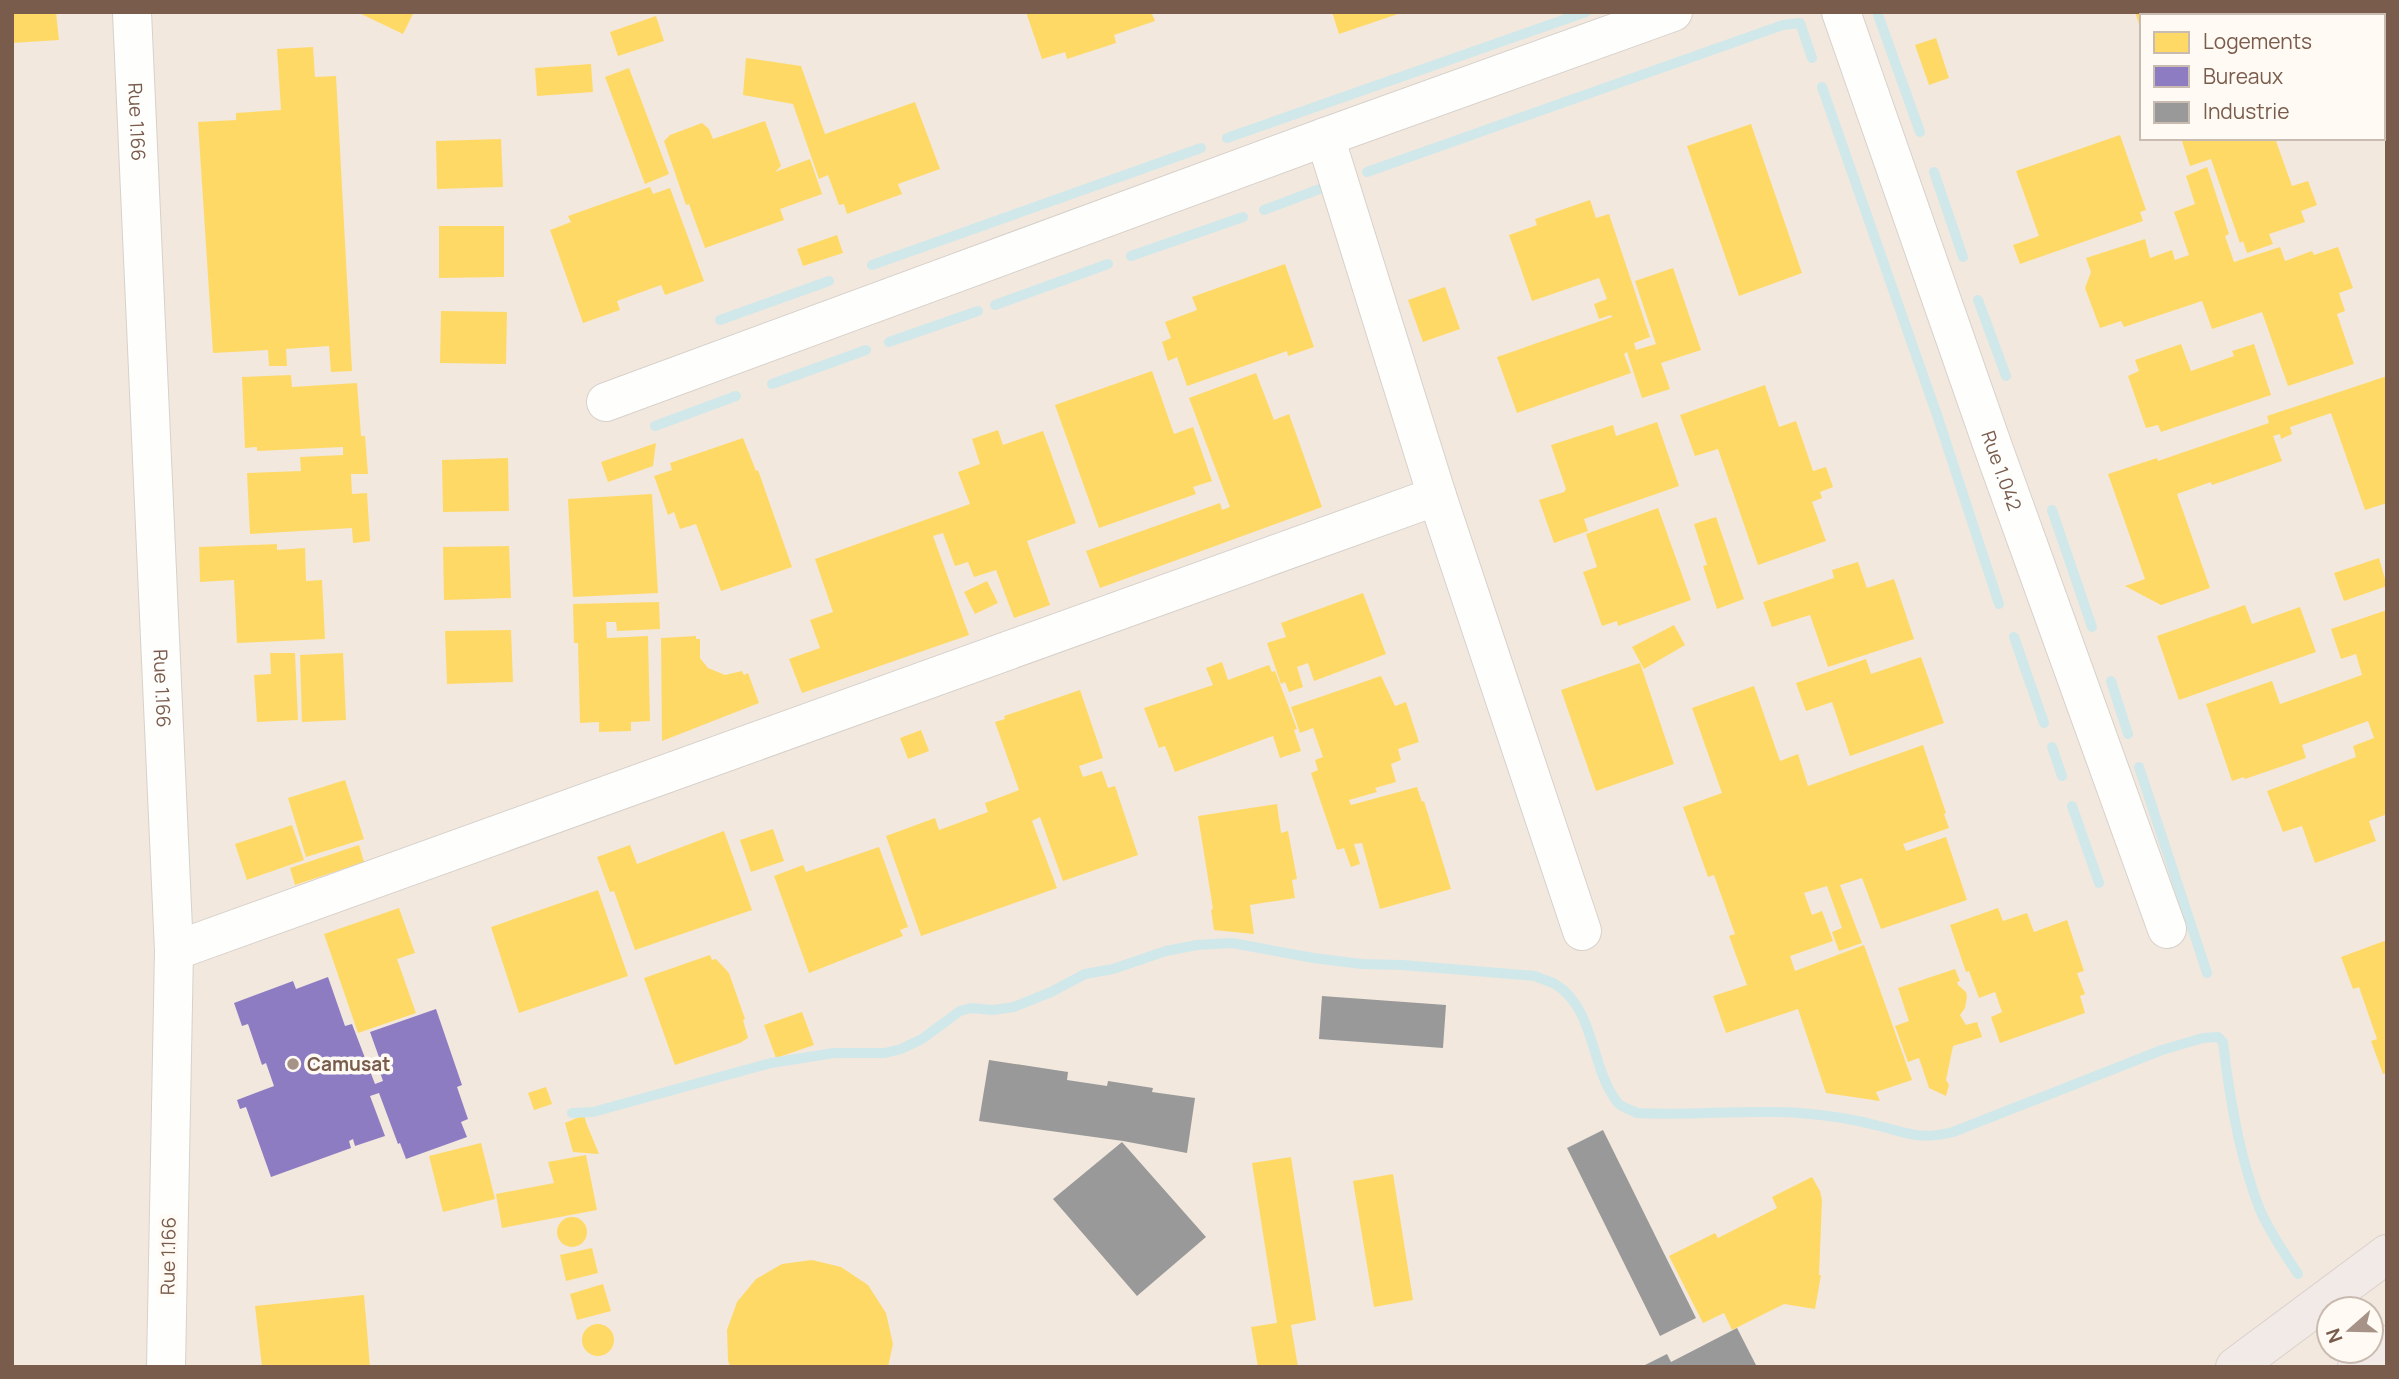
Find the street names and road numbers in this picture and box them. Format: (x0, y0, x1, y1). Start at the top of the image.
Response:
street label: Rue 1.166 (122, 82, 152, 162)
street label: Rue 1.042 (1975, 427, 2028, 514)
street label: Rue 1.166 (148, 649, 177, 728)
street label: Rue 1.166 (154, 1217, 182, 1295)

